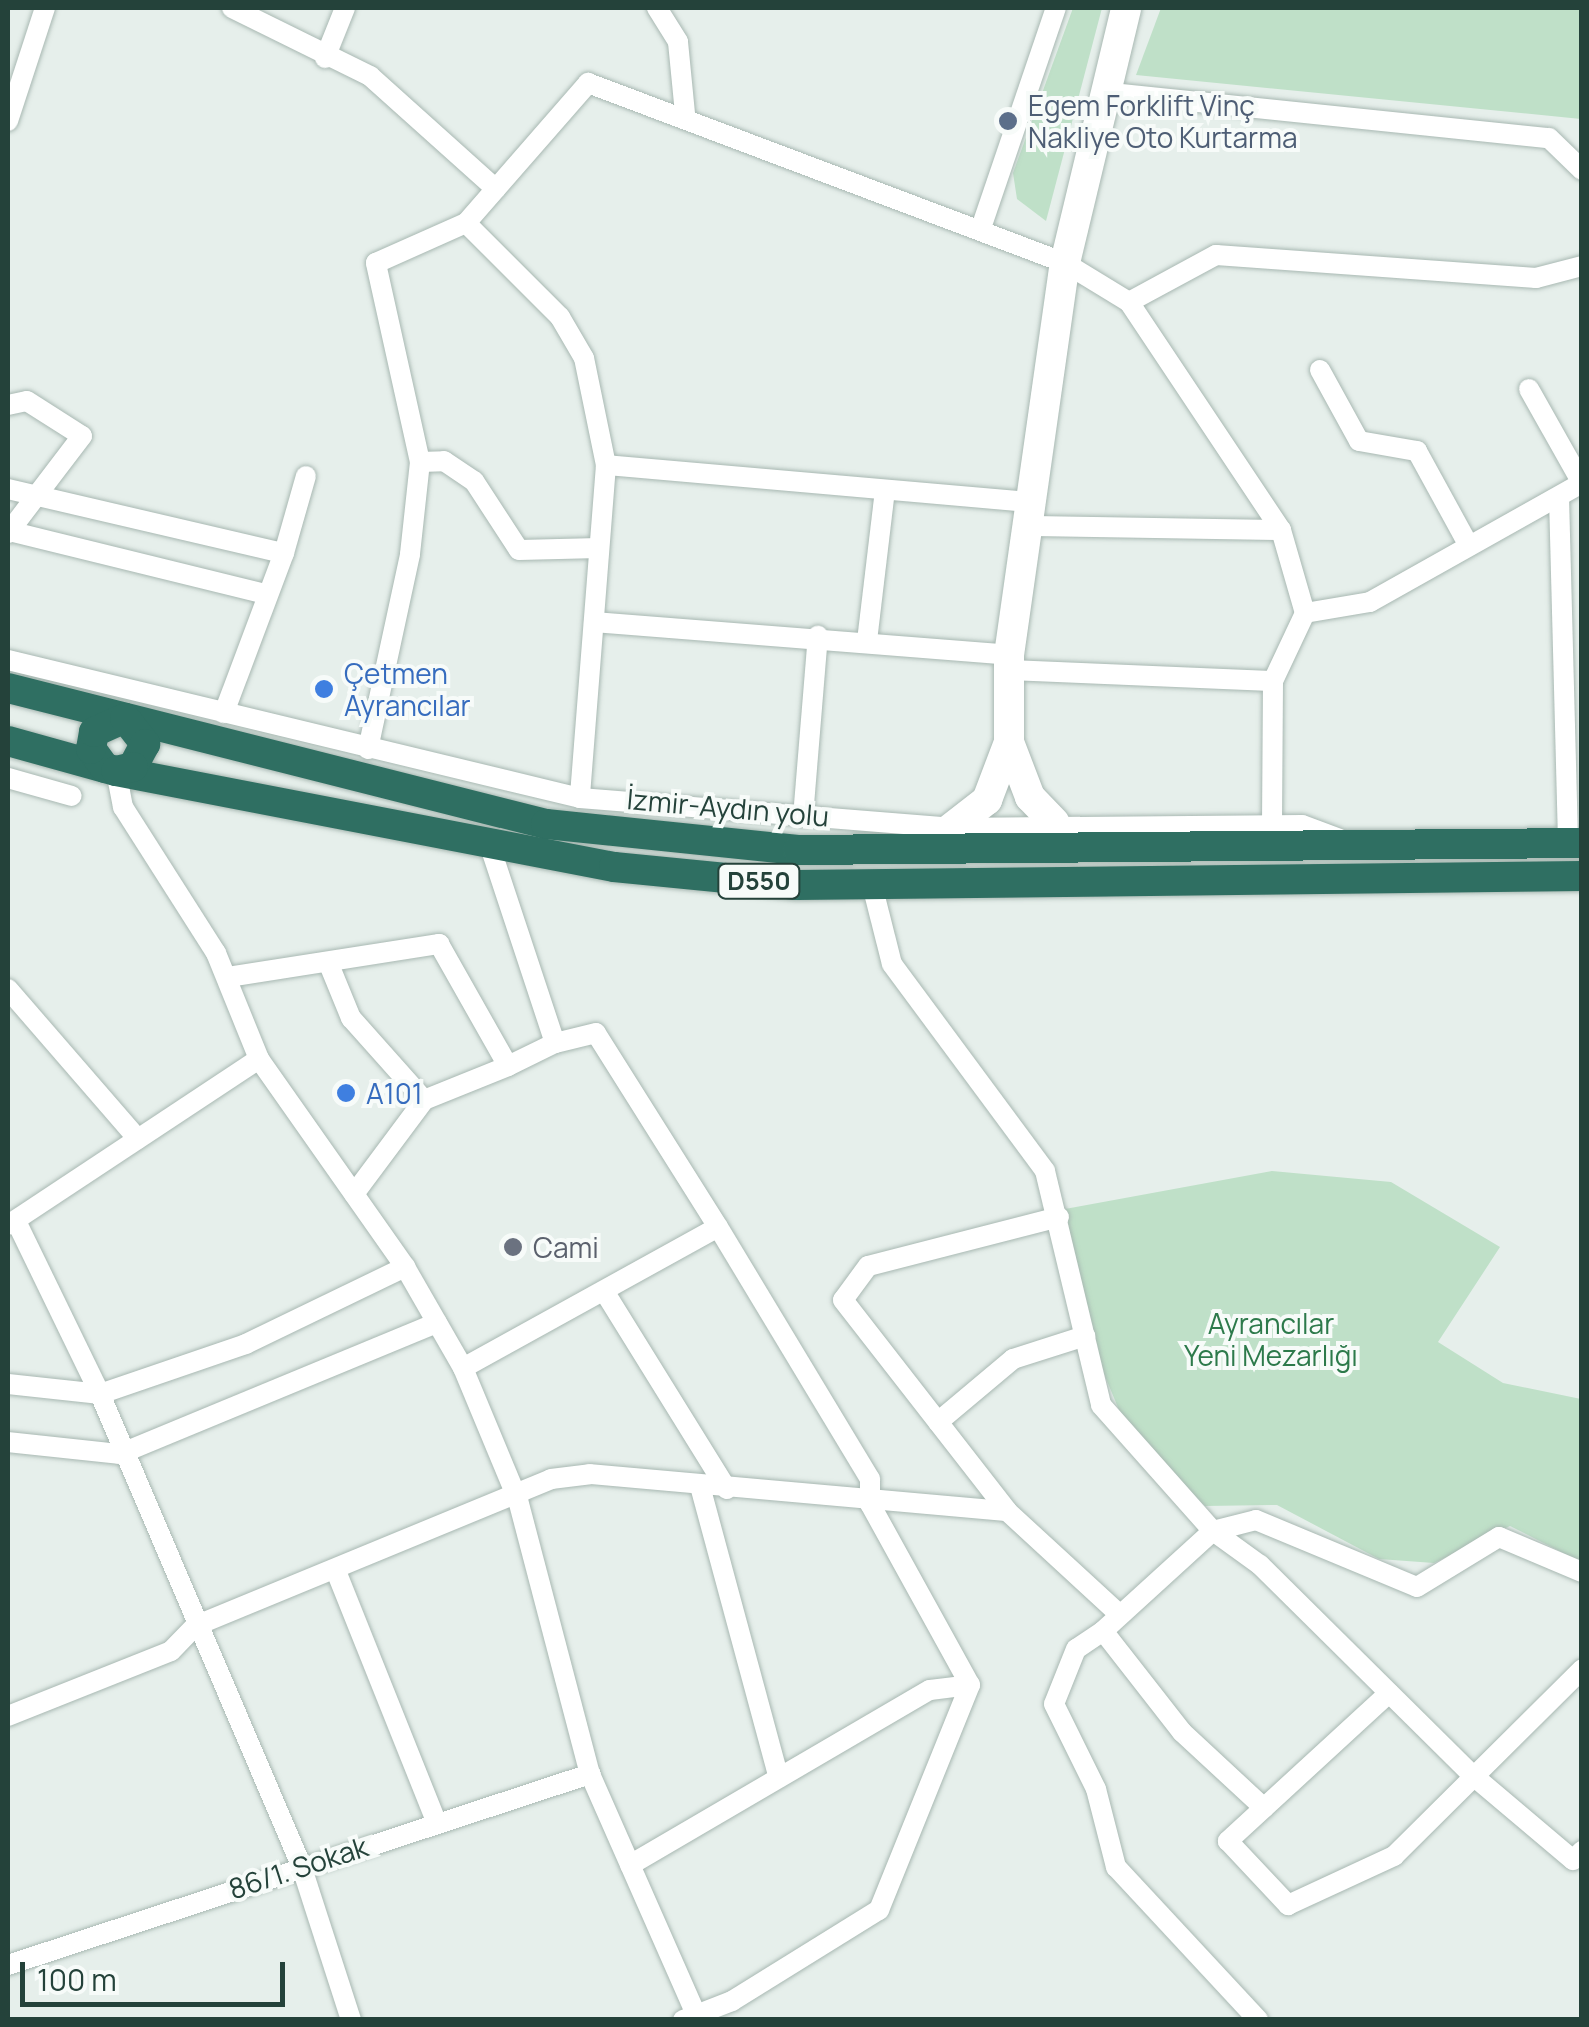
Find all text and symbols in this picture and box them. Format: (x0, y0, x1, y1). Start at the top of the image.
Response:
place label: Egem Forklift Vinç Nakliye Oto Kurtarma (1028, 88, 1297, 154)
marker: Egem Forklift Vinç Nakliye Oto Kurtarma (997, 110, 1019, 132)
place label: Çetmen Ayrancılar (344, 656, 471, 722)
marker: Çetmen Ayrancılar (313, 678, 335, 700)
street label: İzmir-Aydın yolu (626, 781, 830, 833)
road number: D550 (716, 861, 802, 901)
place label: A101 (366, 1076, 423, 1110)
marker: A101 (335, 1082, 357, 1104)
place label: Cami (533, 1230, 599, 1264)
marker: Cami (502, 1236, 524, 1258)
park label: Ayrancılar Yeni Mezarlığı (1184, 1306, 1358, 1372)
street label: 86/1. Sokak (224, 1829, 372, 1905)
scale bar (25, 1942, 290, 2004)
text: 100 m (37, 1959, 117, 2000)

